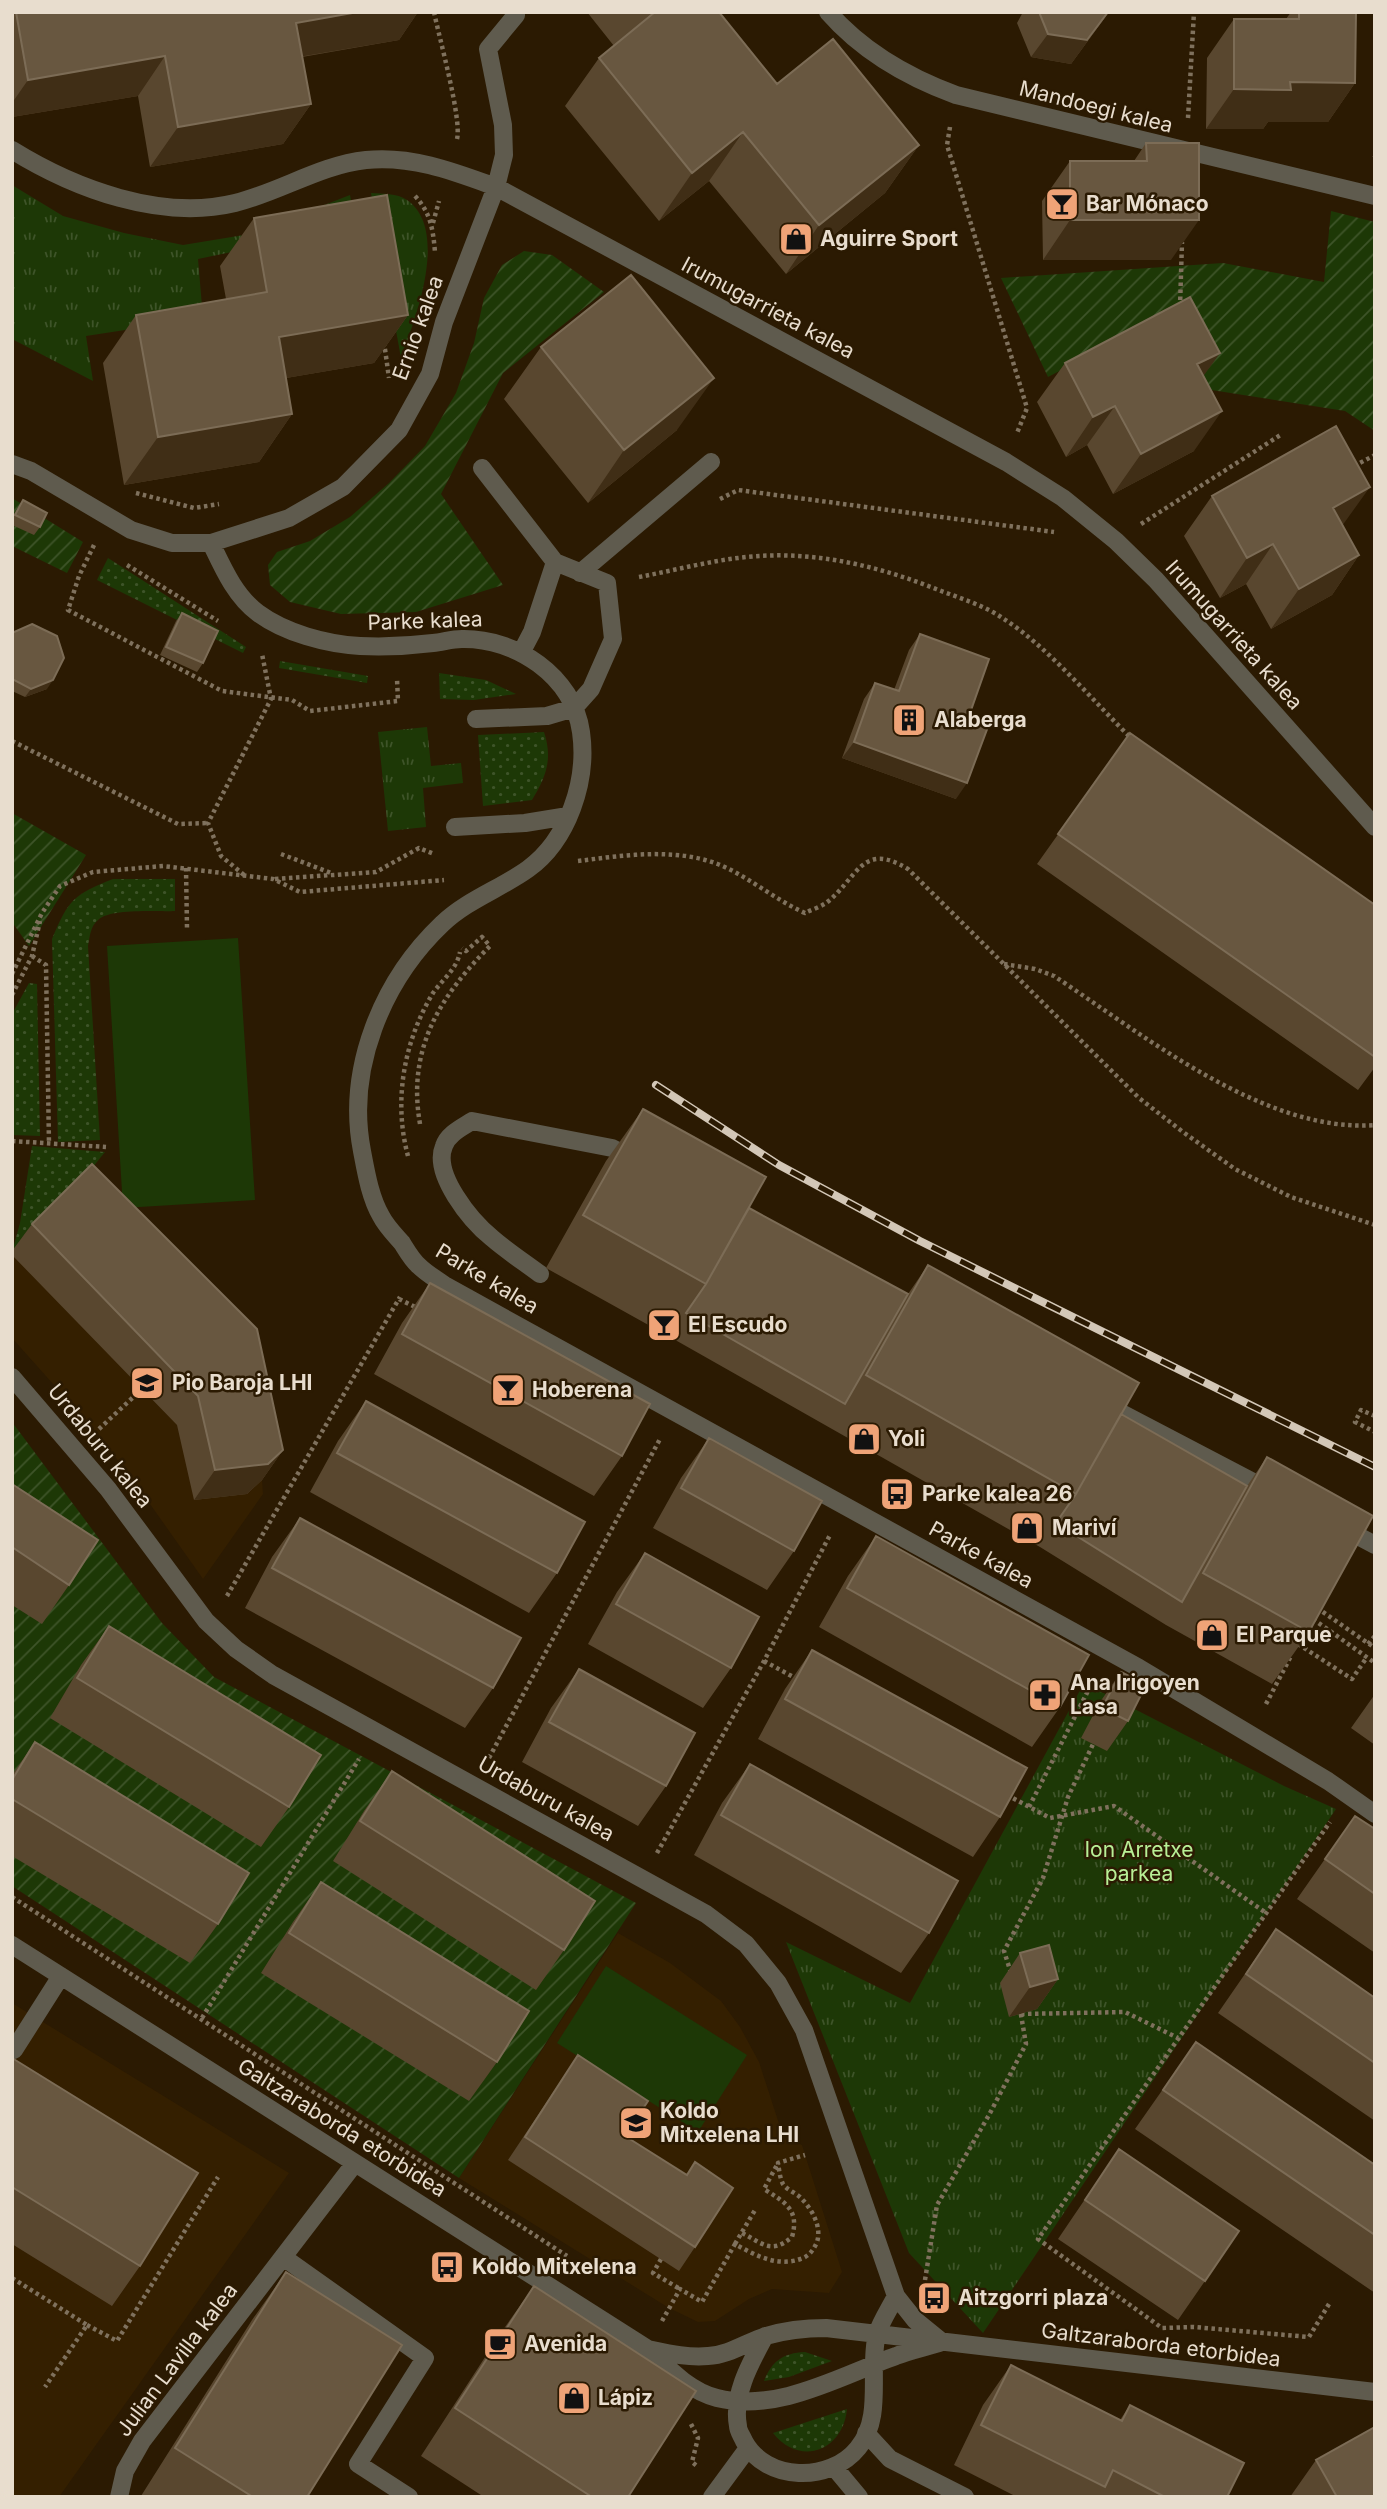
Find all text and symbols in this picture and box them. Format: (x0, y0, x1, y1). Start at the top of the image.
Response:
street label: Mandoegi kalea (1017, 75, 1176, 138)
bar icon: Bar Mónaco (1043, 185, 1081, 223)
place label: Bar Mónaco (1086, 191, 1209, 216)
shop icon: Aguirre Sport (777, 220, 815, 258)
place label: Aguirre Sport (820, 226, 958, 251)
street label: Irumugarrieta kalea (677, 251, 859, 364)
street label: Ernio kalea (387, 272, 448, 384)
street label: Irumugarrieta kalea (1161, 555, 1308, 715)
street label: Parke kalea (367, 606, 483, 635)
building icon: Alaberga (890, 701, 928, 739)
place label: Alaberga (934, 707, 1027, 732)
street label: Parke kalea (431, 1238, 543, 1319)
bar icon: El Escudo (645, 1306, 683, 1344)
place label: El Escudo (688, 1312, 788, 1337)
school or university icon: Pio Baroja LHI (128, 1364, 166, 1402)
place label: Pio Baroja LHI (172, 1370, 312, 1395)
bar icon: Hoberena (489, 1371, 527, 1409)
place label: Hoberena (532, 1377, 632, 1402)
street label: Urdaburu kalea (43, 1379, 158, 1513)
shop icon: Yoli (845, 1420, 883, 1458)
place label: Yoli (888, 1426, 925, 1451)
bus stop icon: Parke kalea 26 (878, 1475, 916, 1513)
place label: Parke kalea 26 (922, 1481, 1072, 1506)
shop icon: Mariví (1008, 1509, 1046, 1547)
place label: Mariví (1052, 1515, 1117, 1540)
street label: Parke kalea (925, 1516, 1038, 1593)
shop icon: El Parque (1193, 1616, 1231, 1654)
place label: El Parque (1236, 1622, 1332, 1647)
place label: Ana Irigoyen Lasa (1070, 1670, 1200, 1719)
pharmacy icon: Ana Irigoyen Lasa (1026, 1676, 1064, 1714)
street label: Urdaburu kalea (474, 1751, 619, 1846)
park label: Ion Arretxe parkea (1084, 1837, 1194, 1886)
street label: Galtzaraborda etorbidea (233, 2053, 451, 2202)
place label: Koldo Mitxelena LHI (660, 2098, 799, 2147)
school or university icon: Koldo Mitxelena LHI (617, 2104, 655, 2142)
bus stop icon: Koldo Mitxelena (428, 2248, 466, 2286)
place label: Koldo Mitxelena (472, 2254, 637, 2279)
street label: Julian Lavilla kalea (111, 2278, 242, 2441)
bus stop icon: Aitzgorri plaza (915, 2279, 953, 2317)
place label: Aitzgorri plaza (958, 2285, 1108, 2310)
street label: Galtzaraborda etorbidea (1040, 2317, 1282, 2372)
cafe icon: Avenida (481, 2325, 519, 2363)
place label: Avenida (524, 2331, 607, 2356)
shop icon: Lápiz (555, 2379, 593, 2417)
place label: Lápiz (598, 2385, 653, 2410)

